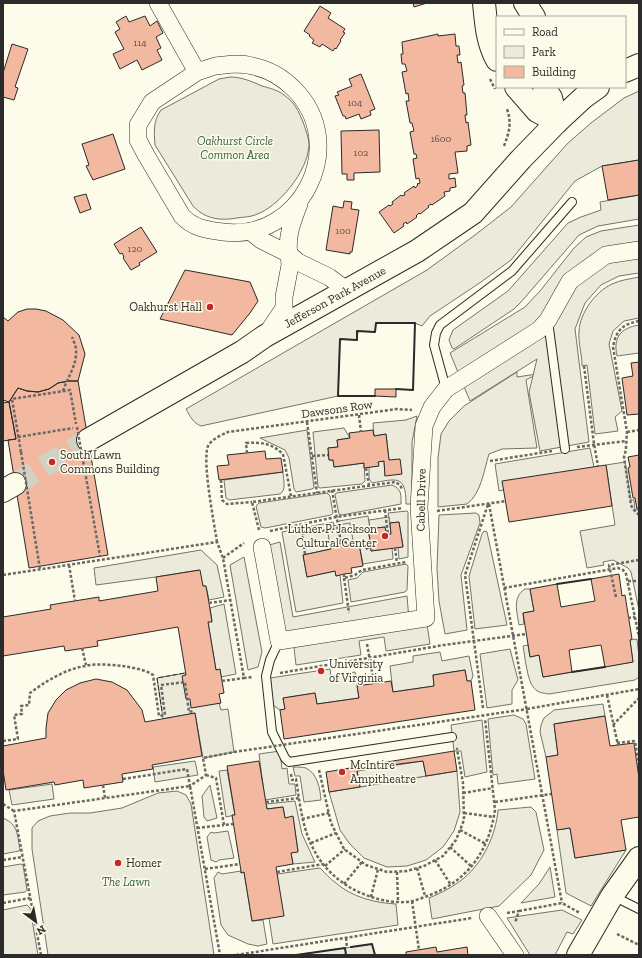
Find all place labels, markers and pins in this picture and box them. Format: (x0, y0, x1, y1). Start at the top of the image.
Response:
place label: Oakhurst Hall (129, 300, 202, 314)
marker: Oakhurst Hall (205, 302, 215, 312)
place label: South Lawn Commons Building (60, 448, 160, 476)
marker: South Lawn Commons Building (47, 457, 57, 467)
place label: Luther P. Jackson Cultural Center (287, 522, 377, 550)
marker: Luther P. Jackson Cultural Center (380, 531, 390, 541)
place label: University of Virginia (329, 657, 384, 685)
marker: University of Virginia (316, 666, 326, 676)
place label: McIntire Ampitheatre (350, 758, 416, 786)
marker: McIntire Ampitheatre (337, 767, 347, 777)
place label: Homer (126, 856, 162, 870)
marker: Homer (113, 858, 123, 868)

